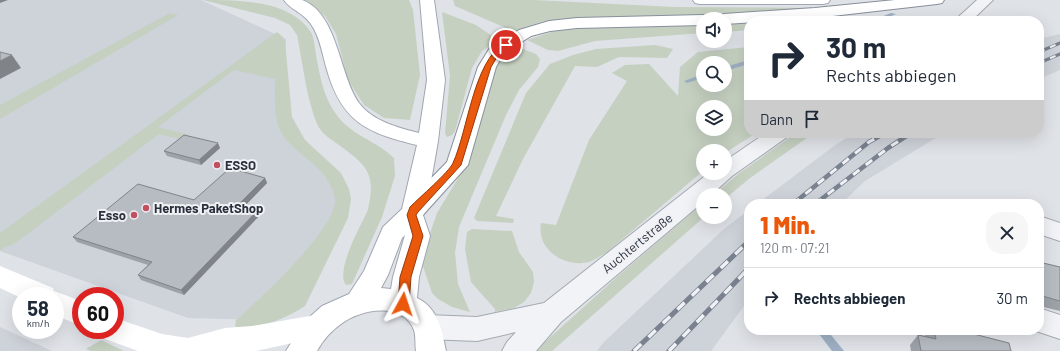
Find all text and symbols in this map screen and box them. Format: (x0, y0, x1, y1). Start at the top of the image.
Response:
map controls (696, 12, 732, 224)
button: sound (696, 12, 732, 48)
pin (489, 28, 523, 62)
text: 30 m (826, 30, 886, 64)
icon: right (760, 32, 812, 84)
icon: arrive (495, 34, 517, 56)
button: search (696, 56, 732, 92)
text: Rechts abbiegen (826, 64, 956, 86)
button: layers (696, 100, 732, 136)
icon: arrive (801, 108, 823, 130)
text: Dann (760, 110, 793, 128)
button: + (696, 144, 732, 180)
place label: ESSO (225, 157, 256, 173)
marker: ESSO (212, 160, 222, 170)
button: − (696, 188, 732, 224)
place label: Hermes PaketShop (154, 200, 263, 216)
marker: Hermes PaketShop (141, 203, 151, 213)
place label: Esso (98, 207, 126, 223)
marker: Esso (129, 210, 139, 220)
street label: Auchtertstraße (598, 210, 676, 276)
text: 1 Min. (760, 210, 816, 239)
button: close (986, 212, 1028, 254)
text: 120 m · 07:21 (760, 240, 829, 256)
position arrow (382, 283, 424, 325)
speed limit sign: 60 (72, 287, 124, 339)
icon: right (760, 287, 782, 309)
text: Rechts abbiegen (794, 289, 905, 307)
text: 30 m (996, 289, 1028, 307)
text: 58 (27, 296, 49, 320)
text: km/h (27, 317, 49, 329)

